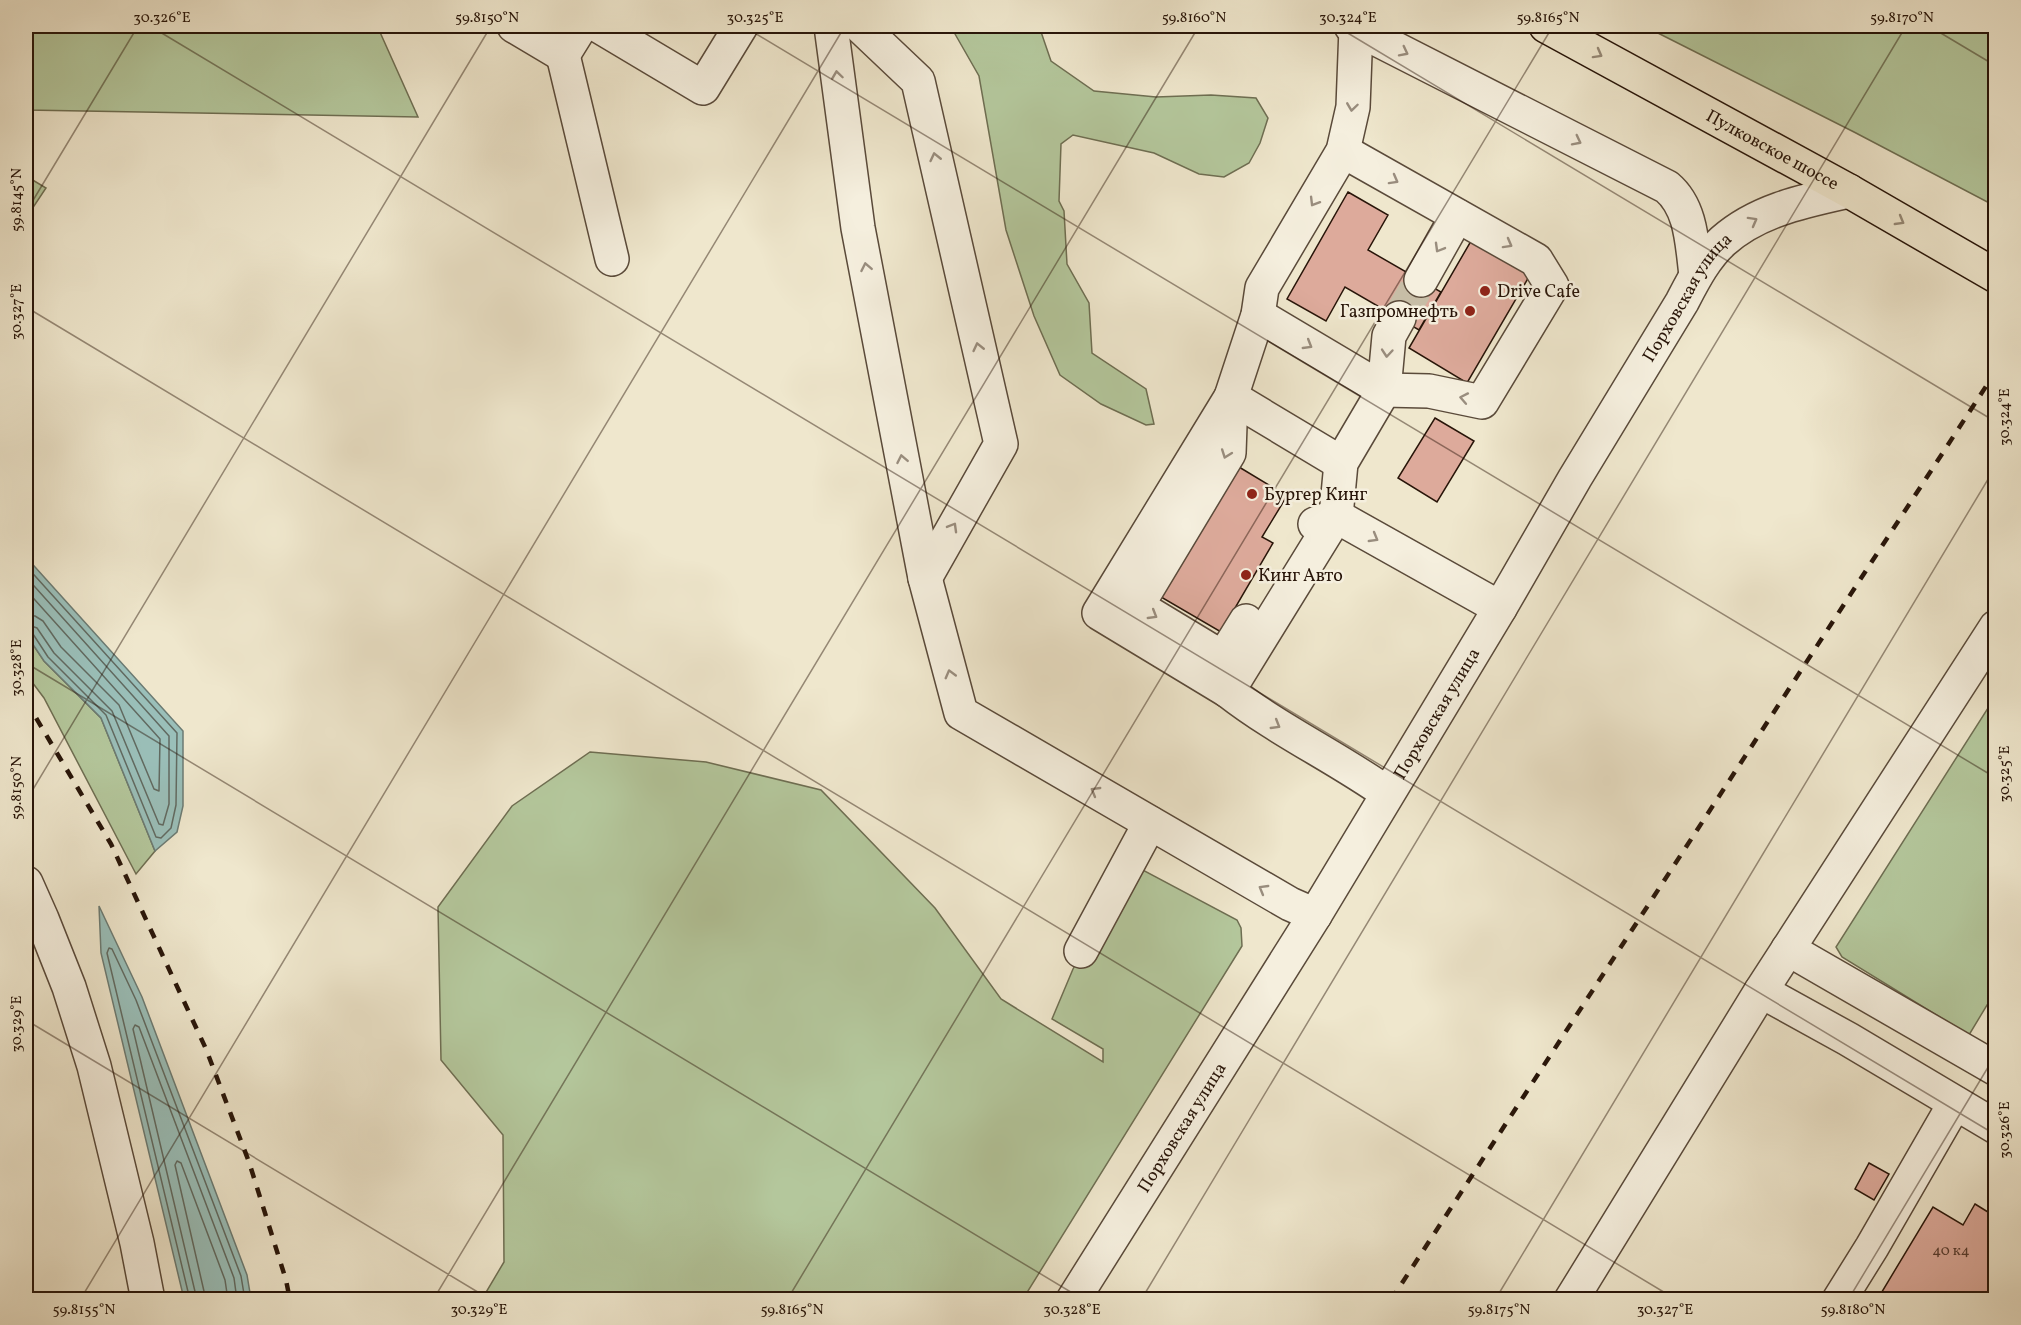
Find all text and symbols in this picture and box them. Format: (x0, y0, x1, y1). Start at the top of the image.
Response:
text: 30.326°E (133, 8, 191, 29)
text: 59.8150°N (455, 8, 519, 29)
text: 30.325°E (727, 8, 783, 29)
text: 59.8160°N (1162, 8, 1226, 29)
text: 30.324°E (1319, 8, 1377, 29)
text: 59.8165°N (1516, 8, 1580, 29)
text: 59.8170°N (1870, 8, 1934, 29)
one-way arrow (1397, 45, 1408, 56)
one-way arrow (1592, 47, 1602, 58)
one-way arrow (832, 70, 844, 79)
one-way arrow (1347, 103, 1359, 112)
street label: Пулковское шоссе (1701, 104, 1843, 197)
one-way arrow (1571, 134, 1582, 145)
one-way arrow (929, 153, 942, 163)
text: 59.8145°N (7, 168, 28, 232)
one-way arrow (1388, 173, 1398, 184)
one-way arrow (1309, 196, 1321, 206)
one-way arrow (1894, 213, 1904, 225)
one-way arrow (1747, 217, 1757, 228)
street label: Порховская улица (1637, 227, 1738, 368)
one-way arrow (1502, 237, 1513, 248)
one-way arrow (1435, 242, 1446, 252)
one-way arrow (860, 263, 873, 273)
place label: Drive Cafe (1497, 280, 1580, 305)
text: 30.327°E (7, 284, 28, 340)
marker: Drive Cafe (1478, 284, 1492, 298)
place label: Газпромнефть (1340, 300, 1458, 325)
marker: Газпромнефть (1463, 304, 1477, 318)
one-way arrow (1302, 338, 1312, 350)
one-way arrow (972, 343, 985, 353)
one-way arrow (1381, 348, 1394, 357)
text: 30.324°E (1995, 388, 2016, 446)
one-way arrow (1459, 392, 1469, 405)
one-way arrow (1221, 449, 1234, 459)
one-way arrow (896, 454, 909, 464)
place label: Бургер Кинг (1264, 483, 1367, 508)
marker: Бургер Кинг (1245, 487, 1259, 501)
one-way arrow (946, 523, 957, 533)
one-way arrow (1368, 531, 1378, 542)
place label: Кинг Авто (1258, 564, 1343, 589)
marker: Кинг Авто (1239, 568, 1253, 582)
one-way arrow (1147, 608, 1157, 620)
text: 30.328°E (7, 639, 28, 697)
street label: Порховская улица (1388, 644, 1487, 785)
one-way arrow (945, 669, 958, 679)
one-way arrow (1270, 717, 1280, 729)
text: 30.325°E (1995, 746, 2016, 802)
text: 59.8150°N (7, 756, 28, 820)
one-way arrow (1090, 786, 1101, 798)
one-way arrow (1259, 884, 1269, 896)
text: 30.329°E (7, 995, 28, 1053)
street label: Порховская улица (1132, 1058, 1233, 1198)
text: 30.326°E (1995, 1101, 2016, 1159)
house number: 40 к4 (1932, 1241, 1970, 1262)
text: 59.8155°N (53, 1300, 115, 1321)
text: 30.329°E (450, 1300, 508, 1321)
text: 59.8165°N (760, 1300, 824, 1321)
text: 30.328°E (1043, 1300, 1101, 1321)
text: 59.8175°N (1468, 1300, 1530, 1321)
text: 30.327°E (1637, 1300, 1693, 1321)
text: 59.8180°N (1821, 1300, 1885, 1321)

